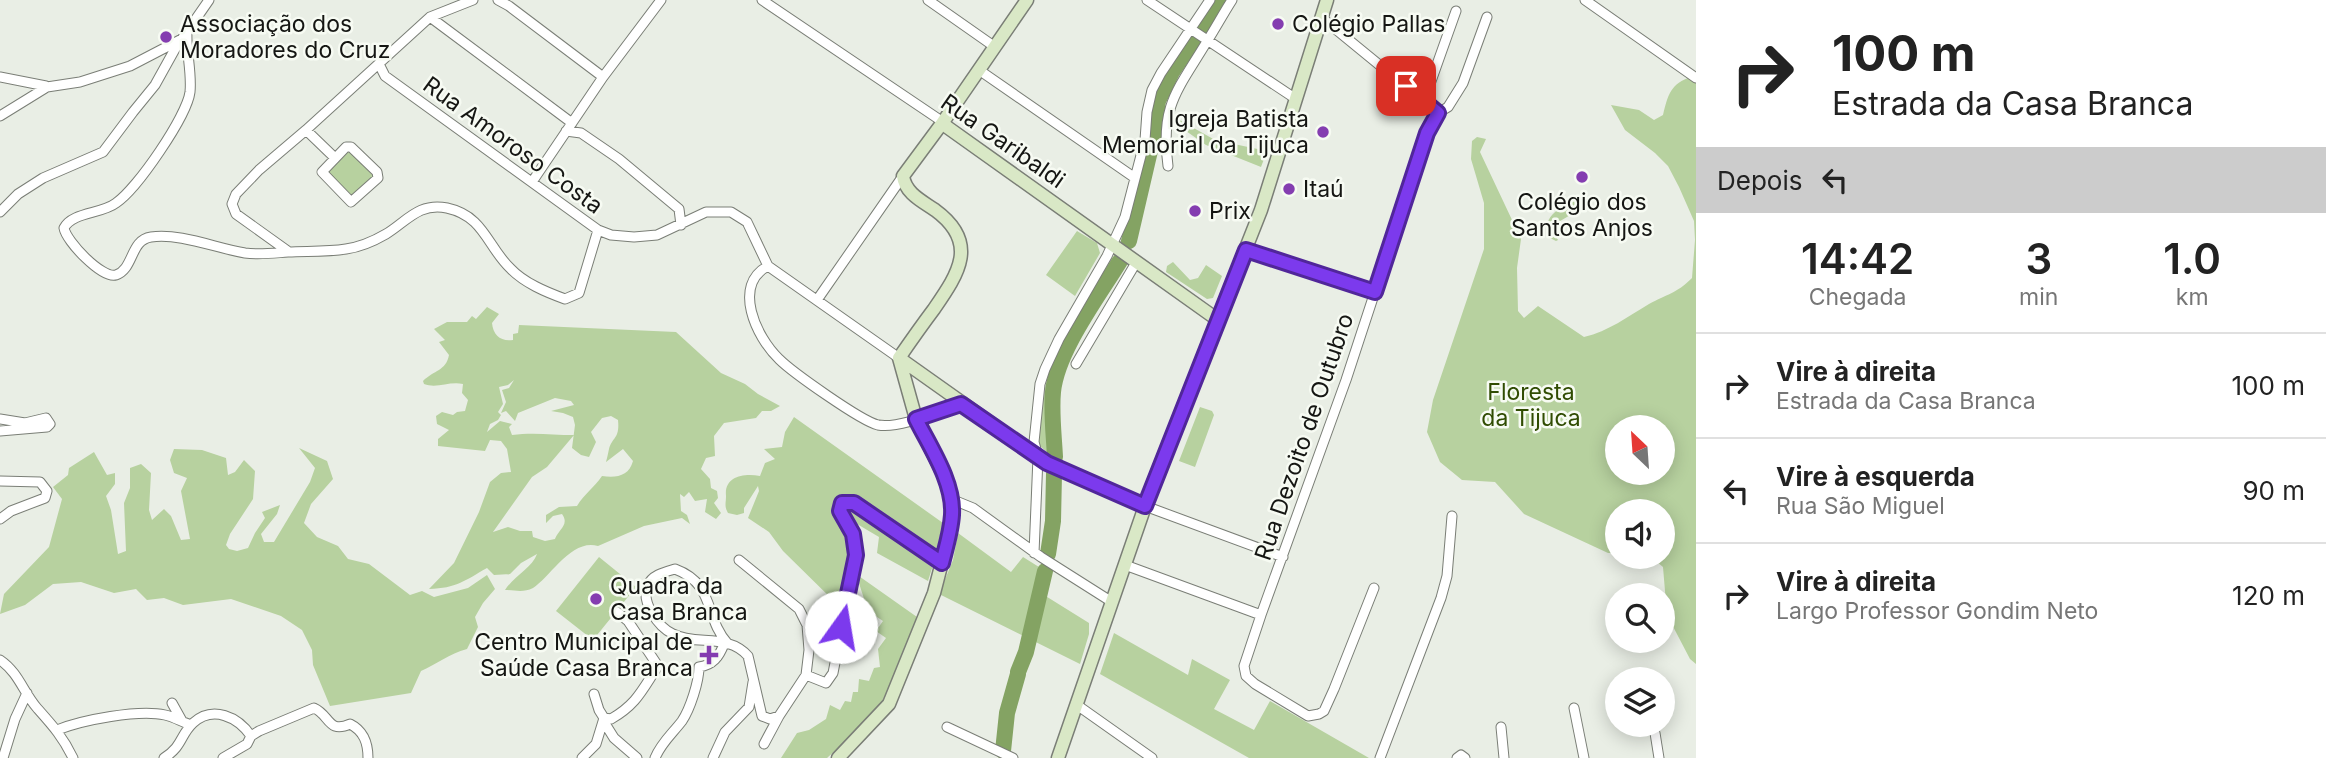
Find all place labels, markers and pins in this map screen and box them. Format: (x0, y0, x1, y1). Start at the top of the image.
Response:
place label: Associação dos Moradores do Cruz (180, 10, 390, 64)
place label: Colégio Pallas (1292, 10, 1445, 38)
marker: Colégio Pallas (1270, 16, 1286, 32)
marker: Associação dos Moradores do Cruz (158, 29, 174, 45)
pin (1376, 56, 1436, 116)
place label: Igreja Batista Memorial da Tijuca (1102, 105, 1309, 159)
marker: Igreja Batista Memorial da Tijuca (1315, 124, 1331, 140)
marker: Colégio dos Santos Anjos (1574, 169, 1590, 185)
place label: Itaú (1303, 175, 1344, 203)
marker: Itaú (1281, 181, 1297, 197)
place label: Colégio dos Santos Anjos (1511, 188, 1653, 242)
place label: Prix (1209, 197, 1251, 225)
marker: Prix (1187, 203, 1203, 219)
place label: Quadra da Casa Branca (610, 572, 748, 626)
marker: Quadra da Casa Branca (588, 591, 604, 607)
place label: Centro Municipal de Saúde Casa Branca (474, 628, 693, 682)
marker: Centro Municipal de Saúde Casa Branca (699, 645, 719, 665)

